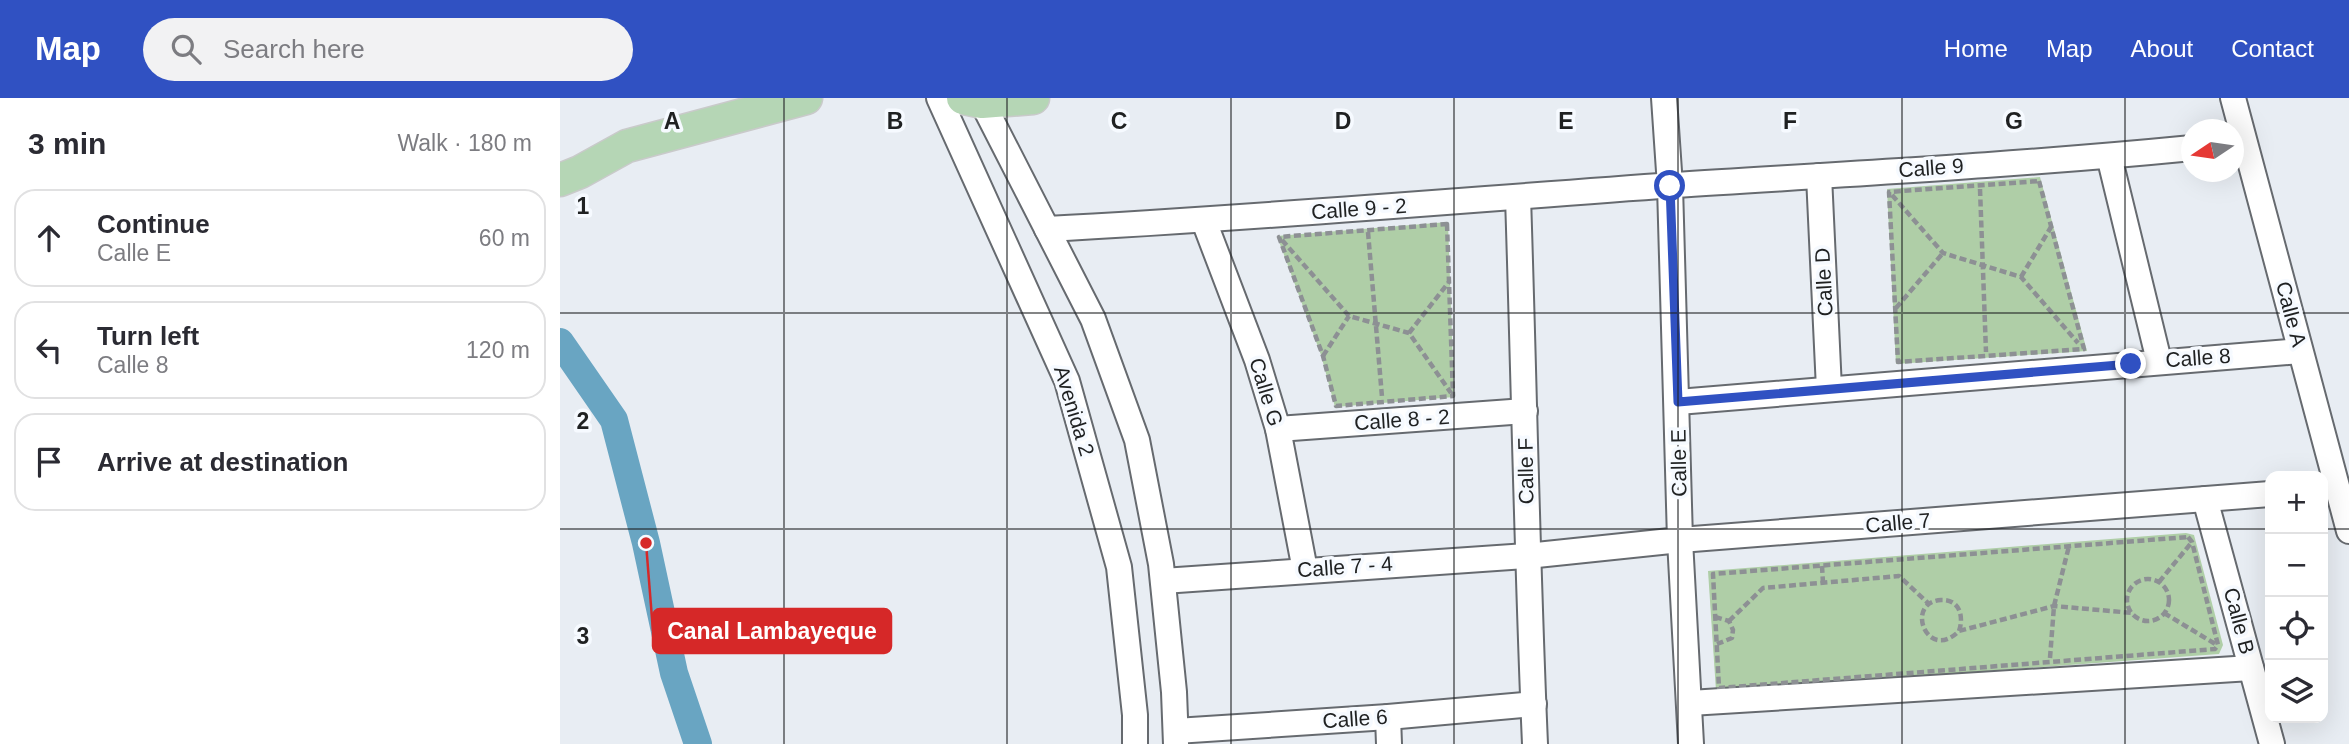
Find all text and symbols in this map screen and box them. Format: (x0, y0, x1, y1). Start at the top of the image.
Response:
search box (143, 18, 633, 81)
text: Map (35, 30, 101, 67)
icon: search (167, 30, 205, 68)
text: Search here (223, 34, 365, 64)
text: Home (1944, 35, 2008, 62)
text: Map (2046, 35, 2093, 62)
text: About (2131, 35, 2193, 62)
text: Contact (2231, 35, 2314, 62)
text: A (664, 108, 680, 134)
text: B (887, 108, 903, 134)
text: C (1111, 108, 1127, 134)
text: D (1335, 108, 1351, 134)
text: E (1558, 108, 1574, 134)
text: F (1783, 108, 1797, 134)
text: G (2005, 108, 2023, 134)
north arrow (2181, 119, 2244, 182)
text: 3 min (28, 127, 106, 160)
text: Walk · 180 m (397, 130, 532, 156)
street label: Calle 9 (1898, 154, 1964, 181)
route start (1654, 170, 1685, 201)
text: 1 (577, 193, 590, 219)
street label: Calle 9 - 2 (1310, 194, 1408, 223)
text: Continue (97, 209, 210, 239)
icon: ahead (30, 219, 68, 257)
text: 60 m (479, 225, 530, 251)
text: Calle E (97, 240, 171, 266)
street label: Calle D (1810, 247, 1837, 317)
street label: Calle A (2272, 279, 2311, 349)
text: Turn left (97, 321, 199, 351)
icon: left (30, 331, 68, 369)
text: 120 m (466, 337, 530, 363)
street label: Calle 8 (2165, 344, 2231, 371)
route end (2115, 348, 2146, 379)
text: Calle 8 (97, 352, 169, 378)
street label: Calle G (1245, 355, 1288, 429)
street label: Avenida 2 (1050, 363, 1099, 459)
street label: Calle 8 - 2 (1353, 405, 1451, 434)
text: 2 (577, 408, 589, 434)
street label: Calle E (1666, 429, 1691, 497)
street label: Calle F (1513, 438, 1538, 504)
icon: arrive (30, 443, 68, 481)
text: Arrive at destination (97, 447, 348, 477)
map controls (2265, 471, 2328, 723)
button: + (2265, 471, 2328, 534)
street label: Calle 7 (1864, 508, 1932, 537)
button: − (2265, 534, 2328, 597)
street label: Calle 7 - 4 (1296, 552, 1394, 581)
street label: Calle B (2220, 585, 2259, 657)
button: locate (2265, 597, 2328, 660)
callout: Canal Lambayeque (653, 609, 891, 653)
text: Canal Lambayeque (667, 618, 877, 644)
text: 3 (577, 623, 589, 649)
button: layers (2265, 660, 2328, 723)
street label: Calle 6 (1322, 705, 1388, 732)

